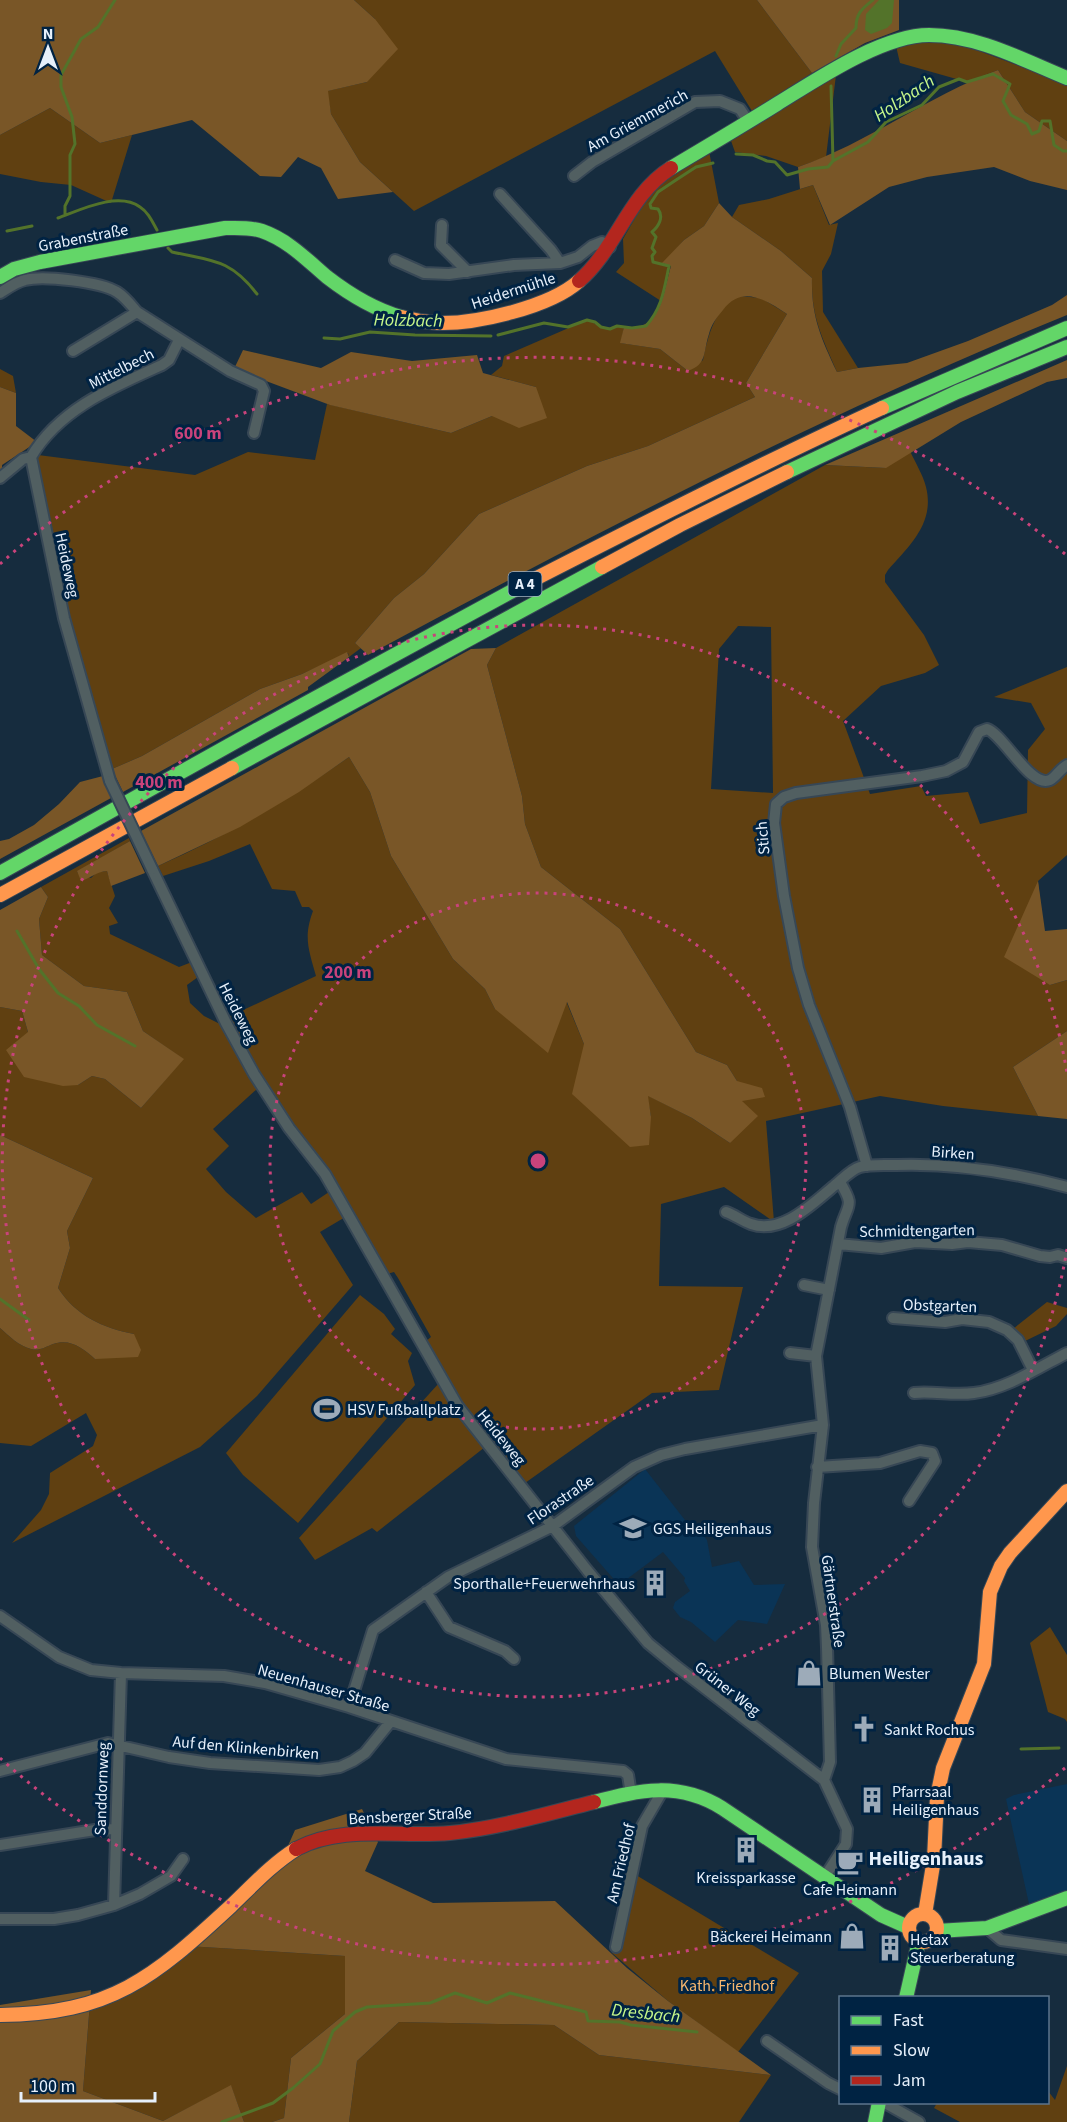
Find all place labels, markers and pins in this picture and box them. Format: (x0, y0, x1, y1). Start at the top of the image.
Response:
centre of rings (528, 1151, 548, 1171)
sports icon: HSV Fußballplatz (312, 1394, 342, 1424)
place label: HSV Fußballplatz (347, 1399, 461, 1421)
school or university icon: GGS Heiligenhaus (618, 1513, 648, 1543)
place label: GGS Heiligenhaus (653, 1518, 772, 1540)
building icon: Sporthalle+Feuerwehrhaus (640, 1568, 670, 1598)
place label: Sporthalle+Feuerwehrhaus (453, 1573, 635, 1595)
shop icon: Blumen Wester (794, 1658, 824, 1688)
place label: Blumen Wester (829, 1663, 930, 1685)
church icon: Sankt Rochus (849, 1714, 879, 1744)
place label: Sankt Rochus (884, 1719, 975, 1741)
place label: Pfarrsaal Heiligenhaus (892, 1781, 979, 1821)
building icon: Pfarrsaal Heiligenhaus (857, 1785, 887, 1815)
building icon: Kreissparkasse (731, 1835, 761, 1865)
cafe icon: Cafe Heimann (835, 1847, 865, 1877)
place label: Kreissparkasse (696, 1867, 796, 1889)
place label: Cafe Heimann (803, 1879, 897, 1901)
shop icon: Bäckerei Heimann (837, 1921, 867, 1951)
place label: Bäckerei Heimann (710, 1926, 832, 1948)
place label: Hetax Steuerberatung (910, 1929, 1014, 1969)
building icon: Hetax Steuerberatung (875, 1933, 905, 1963)

